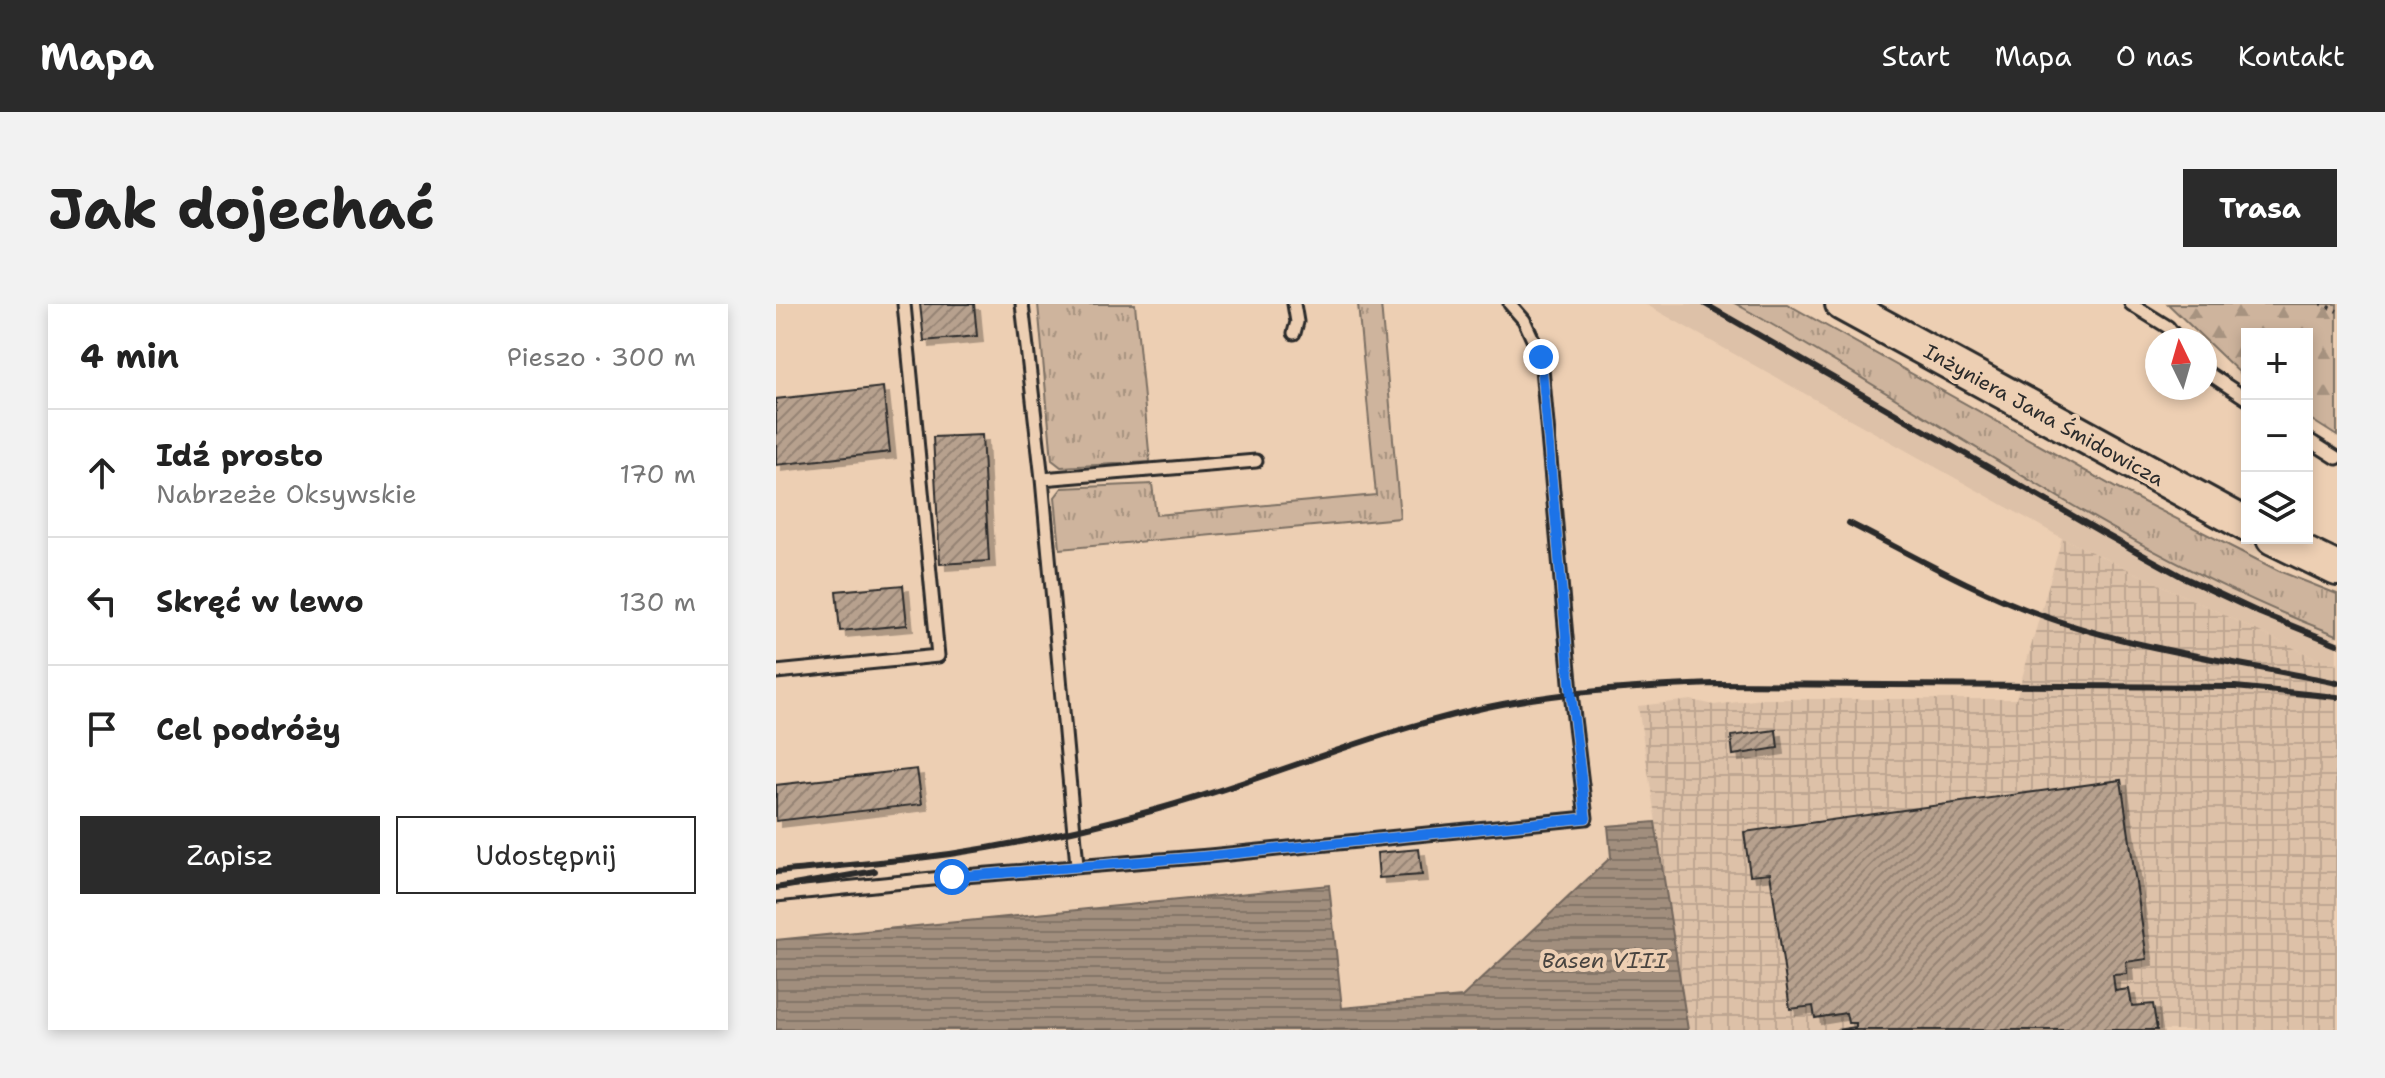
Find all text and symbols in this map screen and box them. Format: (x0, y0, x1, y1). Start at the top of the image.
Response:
text: Mapa (40, 31, 154, 82)
text: Start (1882, 37, 1950, 75)
text: Mapa (1994, 37, 2072, 75)
text: O nas (2116, 37, 2194, 75)
text: Kontakt (2238, 37, 2345, 75)
button: Trasa (2183, 169, 2337, 247)
text: Jak dojechać (48, 171, 435, 246)
north arrow (2145, 328, 2217, 400)
map controls (2241, 328, 2313, 544)
button: + (2241, 328, 2313, 400)
text: 4 min (80, 333, 179, 379)
street label: Inżyniera Jana Śmidowicza (1919, 338, 2169, 492)
text: Pieszo · 300 m (507, 339, 696, 374)
route end (1523, 339, 1559, 375)
button: − (2241, 400, 2313, 472)
text: Idź prosto (156, 435, 323, 476)
icon: ahead (80, 451, 124, 495)
text: 170 m (619, 456, 696, 491)
button: layers (2241, 472, 2313, 544)
text: Nabrzeże Oksywskie (156, 476, 417, 511)
icon: left (80, 579, 124, 623)
text: Skręć w lewo (156, 581, 364, 622)
text: 130 m (619, 584, 696, 619)
icon: arrive (80, 707, 124, 751)
text: Cel podróży (156, 709, 341, 750)
button: Zapisz (80, 816, 380, 894)
button: Udostępnij (396, 816, 696, 894)
route start (934, 859, 970, 895)
water label: Basen VIII (1541, 946, 1668, 975)

